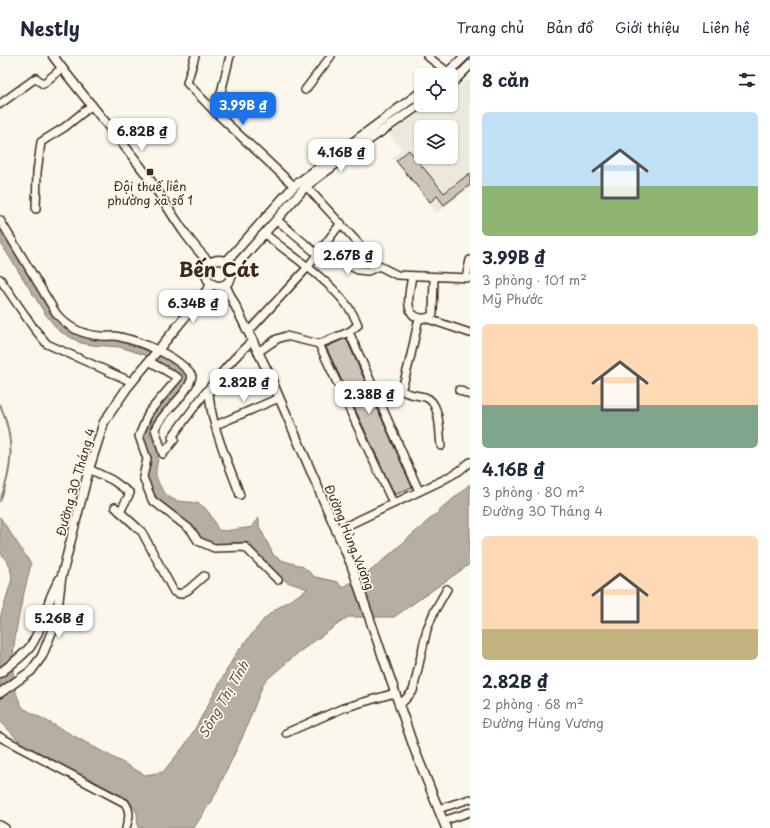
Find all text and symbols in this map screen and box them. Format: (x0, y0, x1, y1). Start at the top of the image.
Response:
text: Nestly (20, 14, 80, 42)
text: Trang chủ (457, 17, 524, 38)
text: Bản đồ (546, 17, 593, 38)
text: Giới thiệu (615, 17, 680, 38)
text: Liên hệ (702, 17, 750, 38)
text: 8 căn (482, 67, 529, 93)
map controls (414, 68, 458, 164)
button: locate (414, 68, 458, 112)
icon: filters (736, 69, 758, 91)
pin: 3.99B ₫ (206, 92, 280, 126)
text: 3.99B ₫ (219, 95, 267, 114)
pin: 6.82B ₫ (105, 118, 179, 152)
button: layers (414, 120, 458, 164)
text: 6.82B ₫ (117, 121, 167, 140)
icon: home (584, 138, 656, 210)
pin: 4.16B ₫ (304, 139, 378, 173)
text: 4.16B ₫ (317, 142, 365, 161)
marker: Đội thuế liên phường xã số 1 (145, 167, 155, 177)
place label: Đội thuế liên phường xã số 1 (107, 177, 193, 209)
pin: 2.67B ₫ (311, 242, 385, 276)
text: 3.99B ₫ (482, 244, 545, 270)
text: 2.67B ₫ (323, 245, 373, 264)
district label: Bến Cát (179, 254, 260, 284)
text: 3 phòng · 101 m² (482, 270, 587, 289)
text: Mỹ Phước (482, 289, 543, 308)
pin: 6.34B ₫ (156, 290, 230, 324)
text: 6.34B ₫ (168, 293, 218, 312)
icon: home (584, 350, 656, 422)
pin: 2.82B ₫ (207, 369, 281, 403)
text: 2.82B ₫ (219, 372, 269, 391)
pin: 2.38B ₫ (332, 381, 406, 415)
text: 2.38B ₫ (344, 384, 394, 403)
street label: Đường 30 Tháng 4 (51, 426, 99, 538)
text: 4.16B ₫ (482, 456, 544, 482)
street label: Đường Hùng Vương (321, 482, 379, 593)
text: 3 phòng · 80 m² (482, 482, 585, 501)
text: Đường 30 Tháng 4 (482, 501, 603, 520)
icon: home (584, 562, 656, 634)
pin: 5.26B ₫ (22, 605, 96, 639)
text: 5.26B ₫ (34, 608, 84, 627)
water label: Sông Thị Tính (193, 656, 253, 741)
text: 2.82B ₫ (482, 668, 548, 694)
text: 2 phòng · 68 m² (482, 694, 584, 713)
text: Đường Hùng Vương (482, 713, 604, 732)

